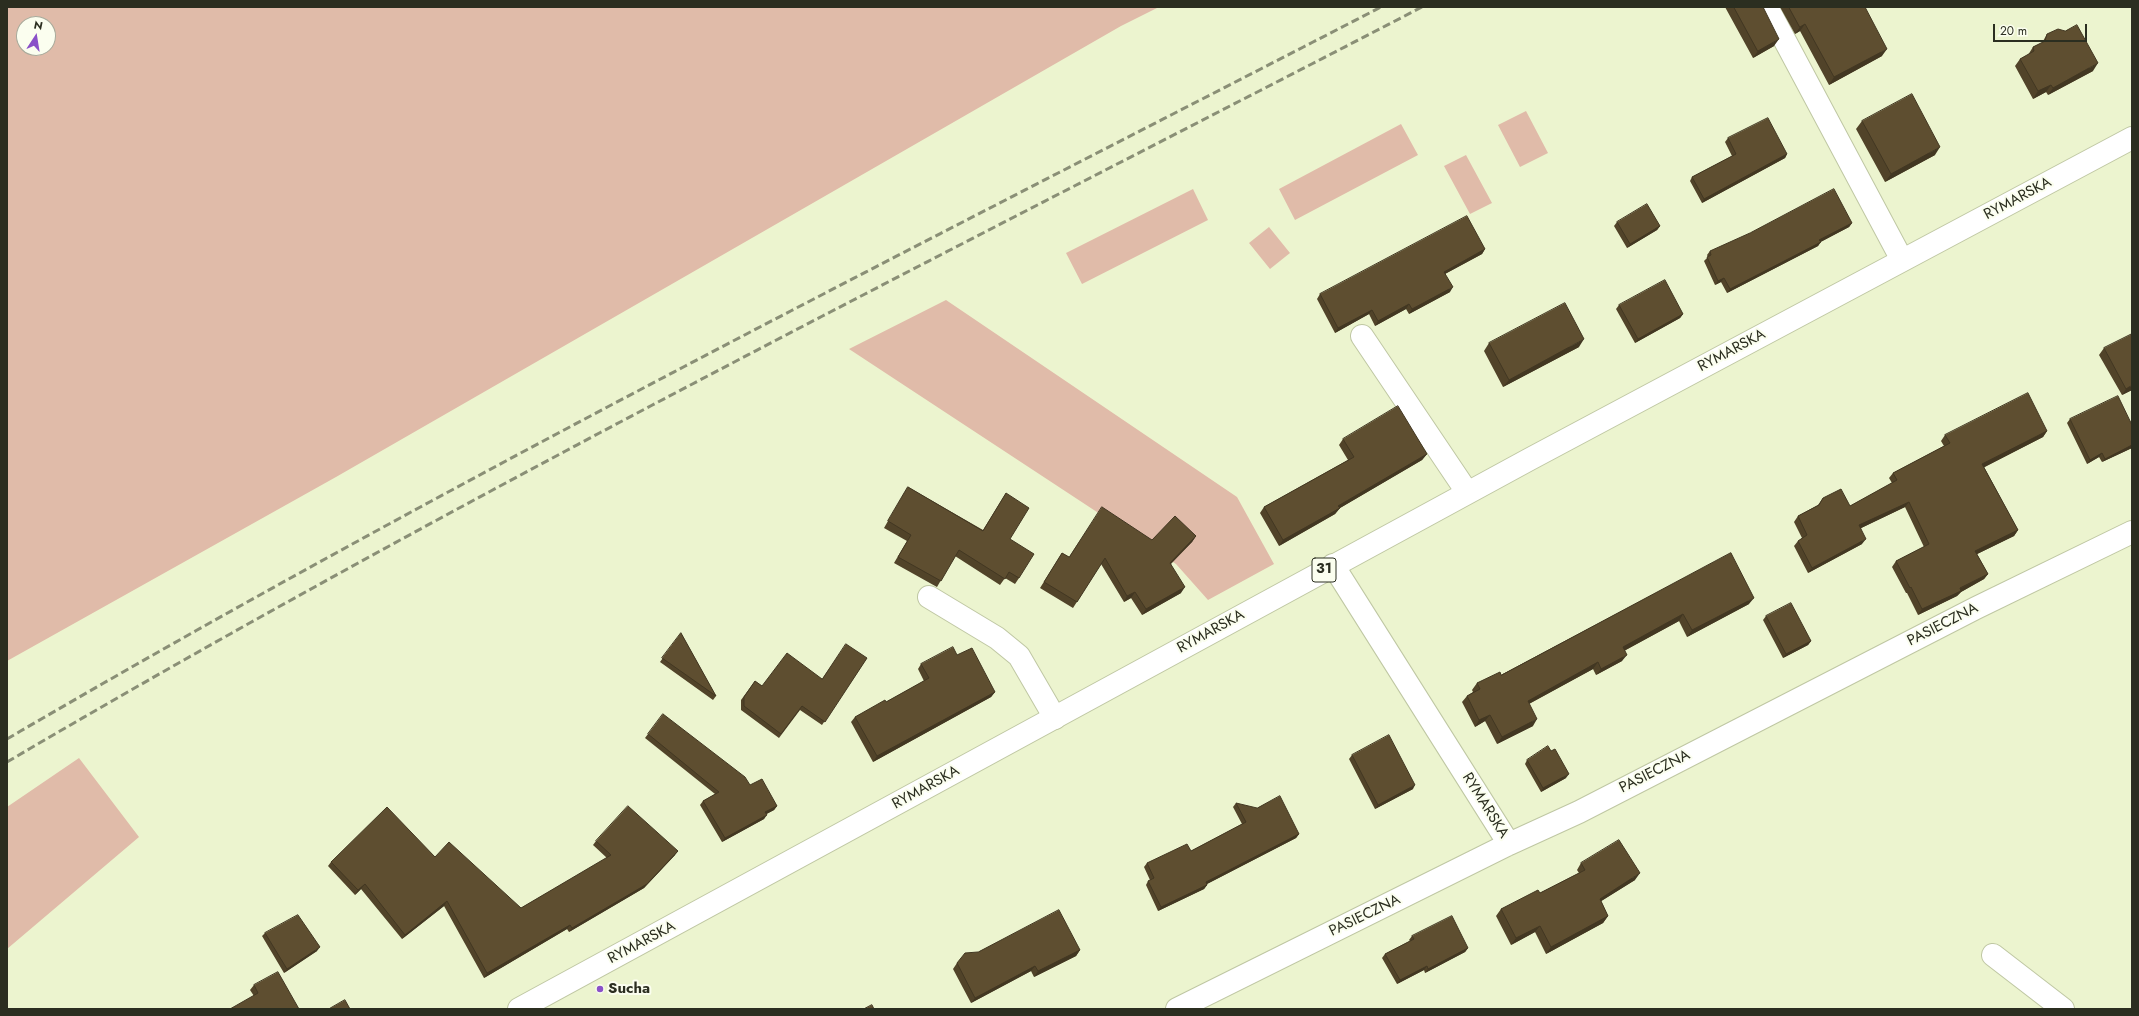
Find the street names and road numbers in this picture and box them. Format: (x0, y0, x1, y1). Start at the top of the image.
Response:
street label: RYMARSKA (1981, 174, 2055, 224)
street label: RYMARSKA (1695, 326, 1769, 376)
road number: 31 (1312, 558, 1336, 582)
street label: PASIECZNA (1905, 600, 1981, 650)
street label: RYMARSKA (1174, 606, 1248, 658)
street label: PASIECZNA (1617, 747, 1693, 797)
street label: RYMARSKA (889, 762, 963, 814)
street label: RYMARSKA (1458, 770, 1512, 842)
street label: PASIECZNA (1326, 891, 1404, 941)
street label: RYMARSKA (605, 918, 679, 968)

